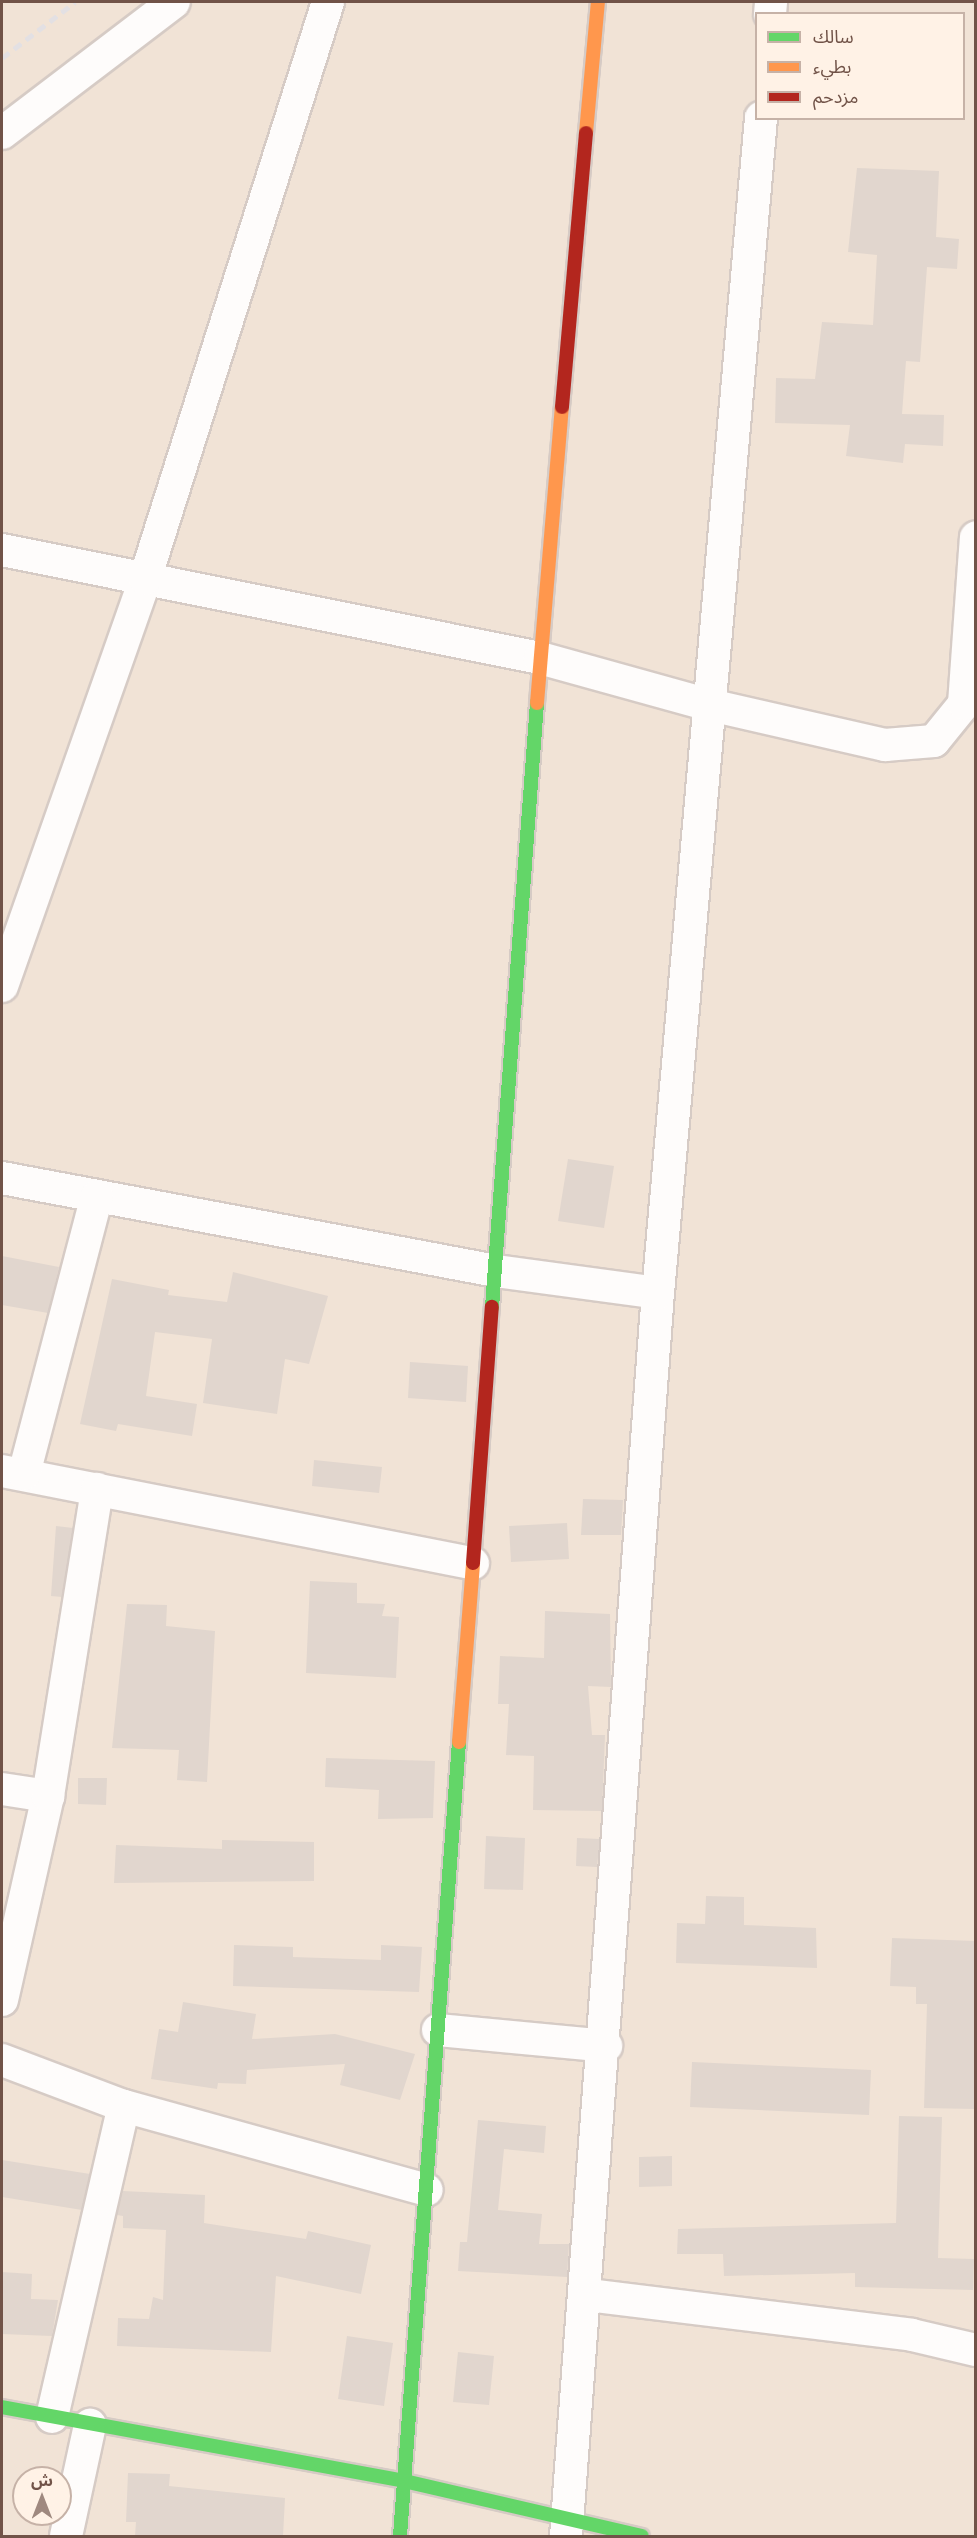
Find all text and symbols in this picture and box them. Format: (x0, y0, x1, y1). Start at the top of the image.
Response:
legend (755, 12, 965, 120)
text: سالك (813, 24, 854, 48)
text: بطيء (813, 54, 851, 78)
text: مزدحم (813, 84, 858, 108)
north arrow (12, 2466, 72, 2526)
text: ش (31, 2469, 53, 2491)

